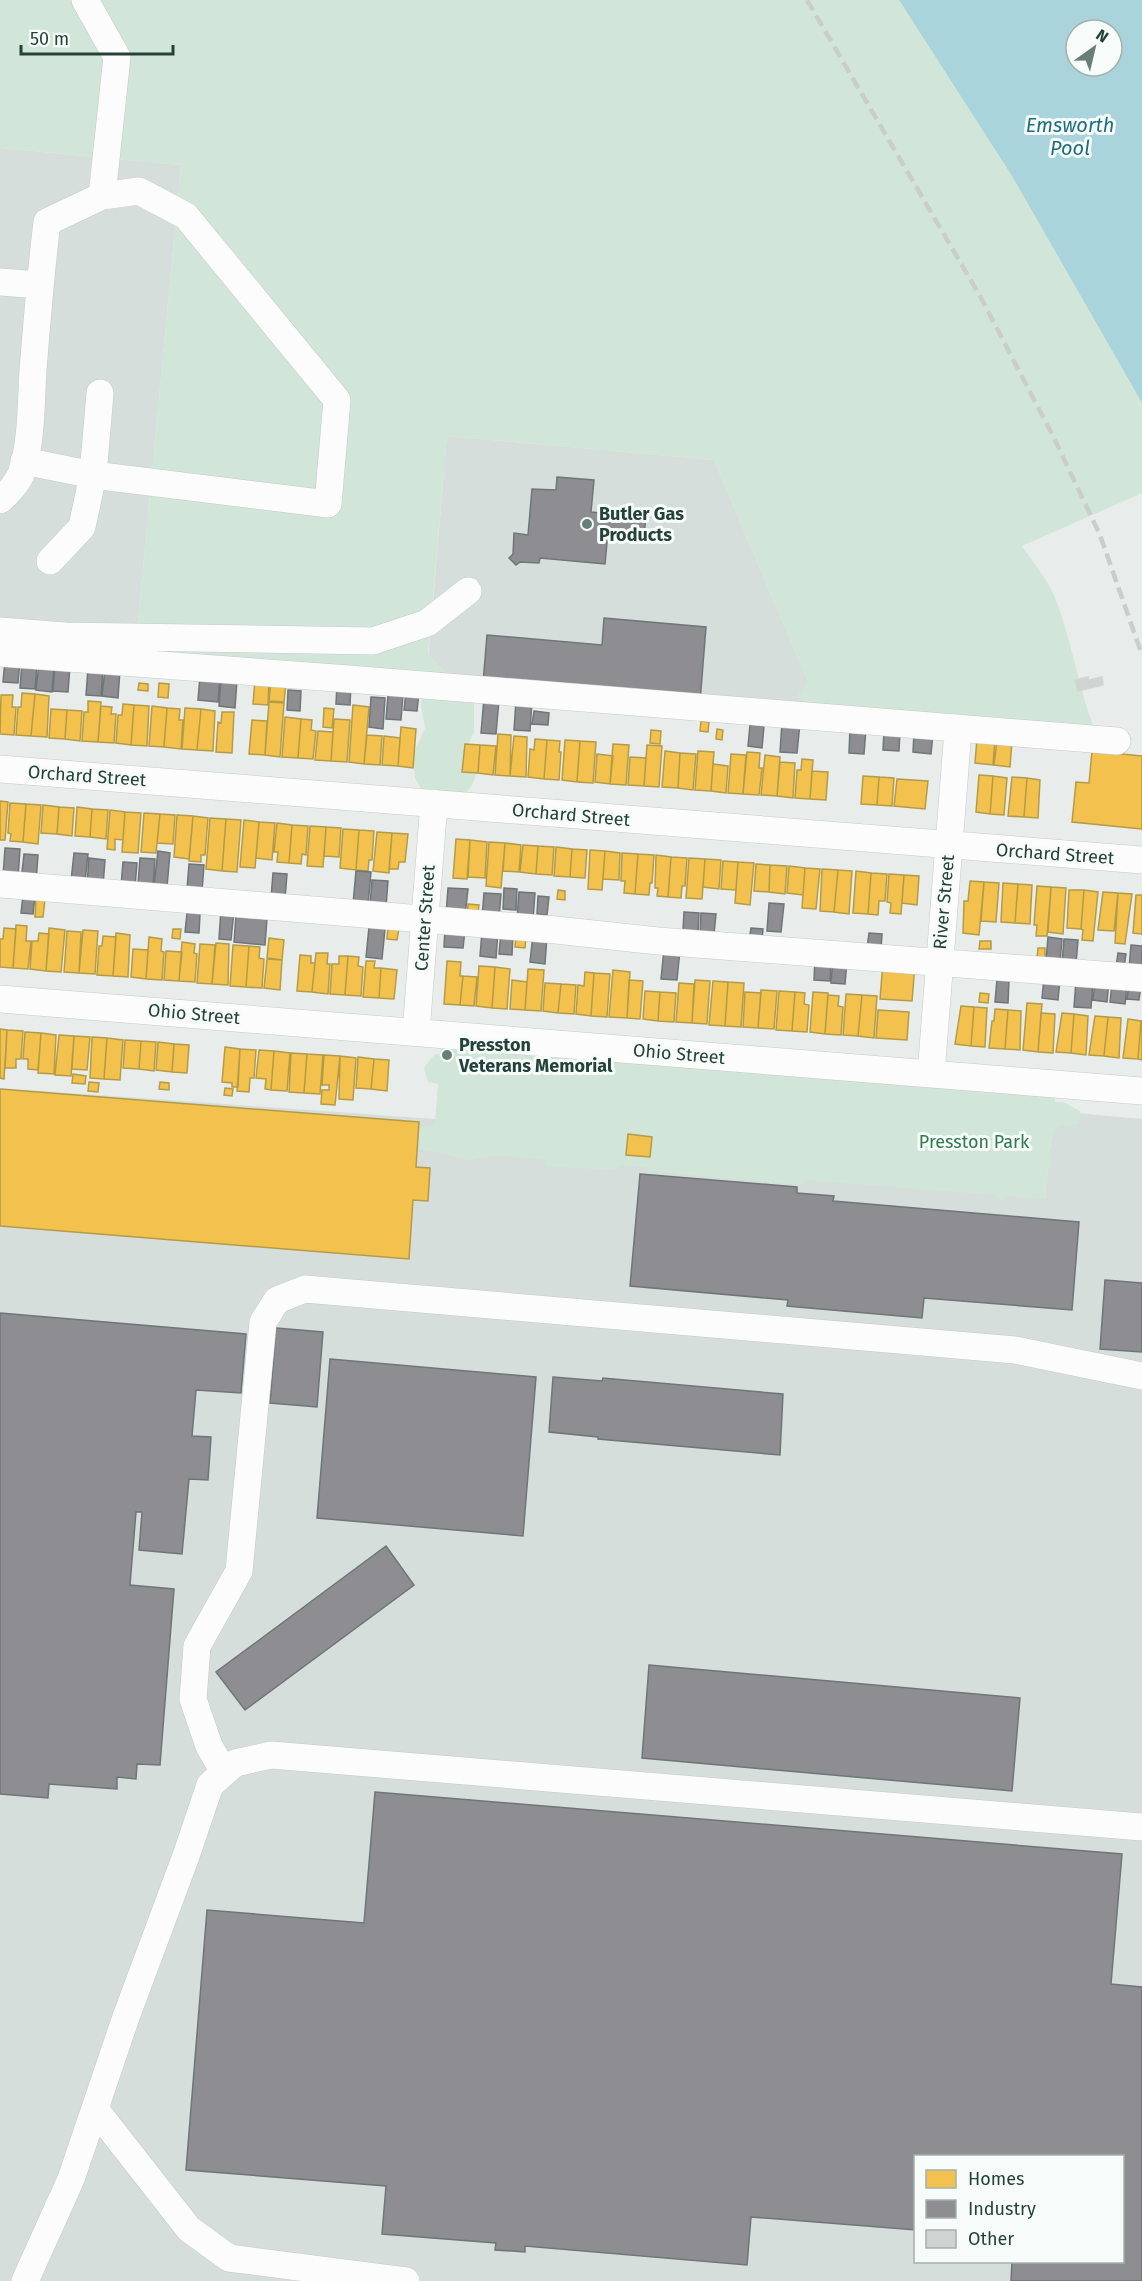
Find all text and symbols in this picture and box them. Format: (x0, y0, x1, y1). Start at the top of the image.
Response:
scale bar (21, 18, 172, 56)
north arrow (1064, 18, 1124, 78)
text: N (1092, 25, 1112, 47)
text: 50 m (30, 28, 69, 50)
water label: Emsworth Pool (1026, 113, 1114, 160)
place label: Butler Gas Products (599, 503, 684, 546)
marker: Butler Gas Products (580, 517, 594, 531)
street label: Orchard Street (27, 761, 147, 791)
street label: Orchard Street (511, 799, 632, 831)
street label: Orchard Street (995, 839, 1115, 869)
street label: River Street (929, 853, 959, 950)
street label: Center Street (410, 864, 440, 972)
street label: Ohio Street (147, 999, 241, 1029)
place label: Presston Veterans Memorial (458, 1034, 613, 1077)
street label: Ohio Street (632, 1039, 726, 1069)
marker: Presston Veterans Memorial (440, 1048, 454, 1062)
park label: Presston Park (919, 1131, 1030, 1153)
legend (914, 2155, 1124, 2263)
text: Homes (968, 2168, 1024, 2190)
text: Industry (968, 2198, 1036, 2220)
text: Other (968, 2228, 1014, 2250)

